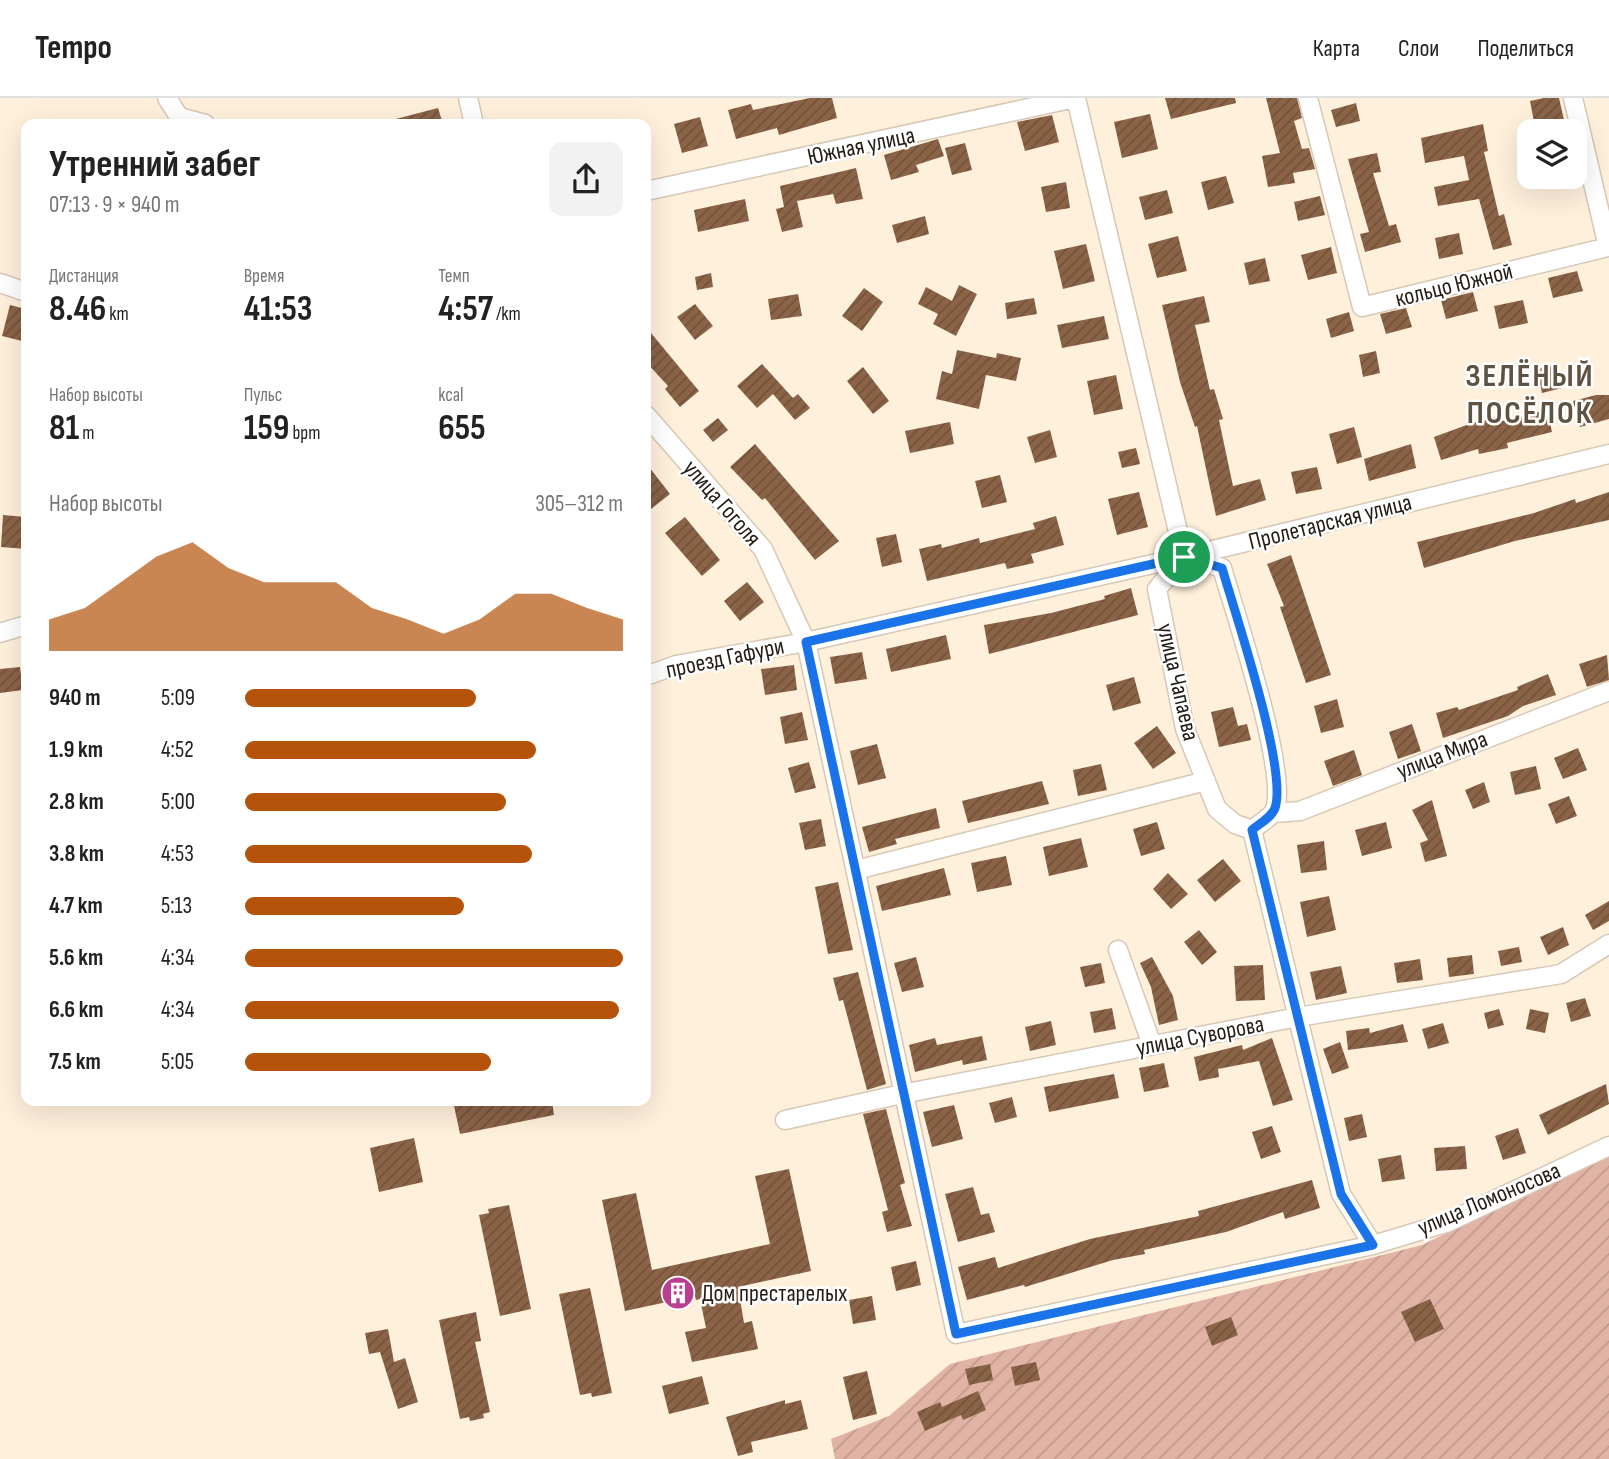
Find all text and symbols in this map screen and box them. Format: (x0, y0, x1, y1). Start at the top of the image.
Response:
text: Tempo (35, 28, 112, 68)
text: Карта (1313, 34, 1360, 63)
text: Слои (1398, 34, 1439, 63)
text: Поделиться (1477, 34, 1574, 63)
map controls (1517, 119, 1587, 189)
button: layers (1517, 119, 1587, 189)
street label: Южная улица (805, 120, 917, 172)
text: Утренний забег (49, 142, 260, 187)
button: share (549, 142, 623, 216)
text: 07:13 · 9 × 940 m (49, 191, 179, 219)
street label: кольцо Южной (1392, 256, 1516, 314)
text: Дистанция (49, 265, 119, 288)
text: Время (244, 265, 284, 288)
text: Темп (438, 265, 470, 288)
text: 8.46 (49, 288, 106, 331)
text: 41:53 (244, 288, 313, 331)
text: 4:57 (438, 288, 493, 331)
text: km (106, 303, 129, 326)
text: /km (493, 303, 521, 326)
district label: ЗЕЛЁНЫЙ ПОСЁЛОК (1465, 357, 1595, 433)
text: Набор высоты (49, 384, 143, 407)
text: Пульс (244, 384, 282, 407)
text: kcal (438, 384, 463, 407)
text: 81 (49, 407, 79, 450)
text: 159 (244, 407, 289, 450)
text: 655 (438, 407, 486, 450)
text: m (79, 422, 94, 445)
text: bpm (289, 422, 320, 445)
street label: улица Гоголя (677, 454, 767, 552)
street label: Пролетарская улица (1245, 488, 1415, 556)
text: Набор высоты (49, 490, 162, 518)
text: 305–312 m (535, 490, 623, 518)
pin (1154, 527, 1214, 587)
icon: arrive (1165, 538, 1203, 576)
street label: улица Чапаева (1150, 621, 1206, 743)
street label: проезд Гафури (663, 631, 787, 685)
text: 940 m (49, 684, 100, 712)
text: 5:09 (161, 684, 195, 712)
street label: улица Мира (1392, 724, 1492, 786)
text: 1.9 km (49, 736, 103, 764)
text: 4:52 (161, 736, 194, 764)
text: 2.8 km (49, 788, 104, 816)
text: 5:00 (161, 788, 195, 816)
text: 3.8 km (49, 840, 104, 868)
text: 4:53 (161, 840, 194, 868)
text: 4.7 km (49, 892, 103, 920)
text: 5:13 (161, 892, 192, 920)
text: 5.6 km (49, 944, 103, 972)
text: 4:34 (161, 944, 194, 972)
text: 6.6 km (49, 996, 104, 1024)
text: 4:34 (161, 996, 194, 1024)
street label: улица Суворова (1134, 1009, 1266, 1063)
text: 7.5 km (49, 1048, 101, 1076)
text: 5:05 (161, 1048, 194, 1076)
street label: улица Ломоносова (1413, 1156, 1565, 1242)
building icon: Дом престарелых (659, 1274, 697, 1312)
place label: Дом престарелых (702, 1279, 847, 1308)

